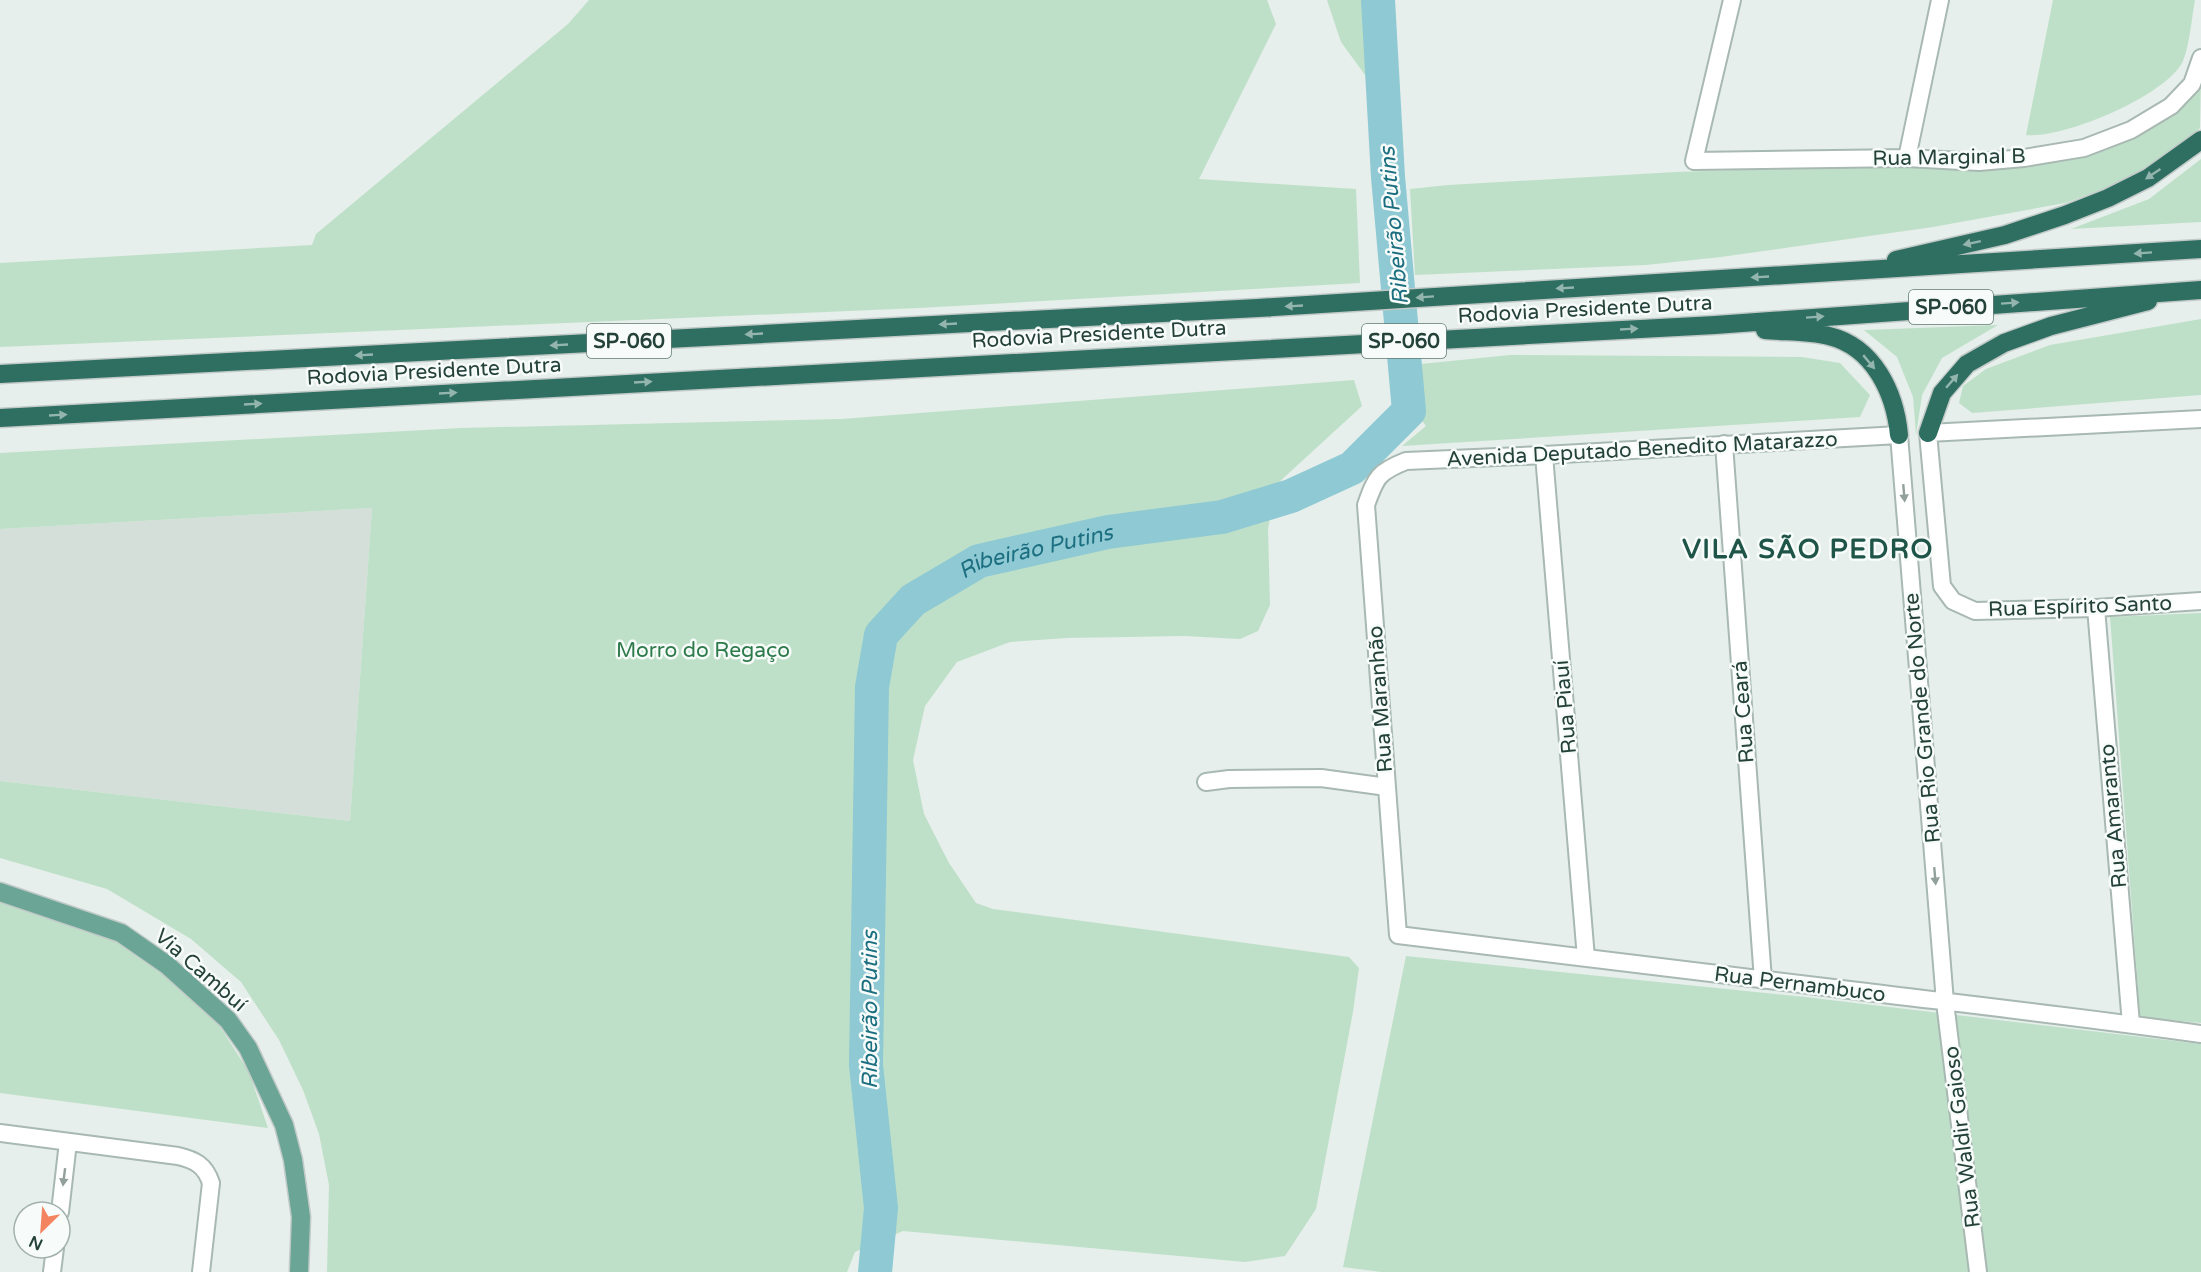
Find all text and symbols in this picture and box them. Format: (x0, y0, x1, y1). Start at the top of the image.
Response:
water label: Ribeirão Putins (1374, 144, 1414, 306)
street label: Rua Marginal B (1872, 144, 2026, 171)
one-way arrow (2146, 168, 2162, 180)
one-way arrow (1963, 238, 1981, 248)
one-way arrow (2133, 248, 2152, 258)
one-way arrow (1751, 272, 1770, 281)
one-way arrow (1556, 284, 1575, 293)
street label: Rodovia Presidente Dutra (1457, 290, 1713, 329)
road number: SP-060 (1909, 290, 1993, 324)
one-way arrow (1415, 292, 1434, 302)
one-way arrow (2000, 298, 2019, 308)
one-way arrow (1285, 301, 1304, 310)
one-way arrow (1806, 313, 1825, 322)
street label: Rodovia Presidente Dutra (971, 315, 1227, 354)
one-way arrow (939, 319, 958, 329)
road number: SP-060 (587, 324, 671, 358)
road number: SP-060 (1362, 324, 1446, 358)
one-way arrow (1619, 324, 1638, 333)
one-way arrow (744, 330, 763, 339)
one-way arrow (549, 340, 568, 349)
one-way arrow (355, 350, 374, 359)
street label: Rodovia Presidente Dutra (306, 352, 562, 391)
one-way arrow (1863, 354, 1876, 370)
one-way arrow (1945, 374, 1958, 389)
one-way arrow (633, 378, 652, 387)
one-way arrow (438, 389, 457, 398)
one-way arrow (244, 399, 263, 409)
one-way arrow (49, 410, 68, 419)
street label: Avenida Deputado Benedito Matarazzo (1446, 427, 1838, 472)
one-way arrow (1899, 484, 1909, 503)
water label: Ribeirão Putins (954, 519, 1117, 584)
district label: VILA SÃO PEDRO (1682, 533, 1934, 566)
street label: Rua Espírito Santo (1988, 591, 2172, 622)
street label: Rua Rio Grande do Norte (1899, 592, 1946, 844)
street label: Rua Maranhão (1363, 625, 1398, 773)
park label: Morro do Regaço (616, 638, 790, 663)
street label: Rua Piauí (1549, 659, 1582, 755)
street label: Rua Ceará (1727, 660, 1760, 764)
street label: Rua Amaranto (2095, 743, 2132, 889)
one-way arrow (1930, 866, 1940, 885)
street label: Via Cambuí (150, 924, 252, 1017)
water label: Ribeirão Putins (857, 929, 883, 1089)
street label: Rua Pernambuco (1713, 962, 1887, 1007)
street label: Rua Waldir Gaioso (1939, 1045, 1986, 1229)
one-way arrow (59, 1168, 68, 1187)
north arrow (12, 1200, 72, 1260)
text: N (26, 1231, 46, 1254)

